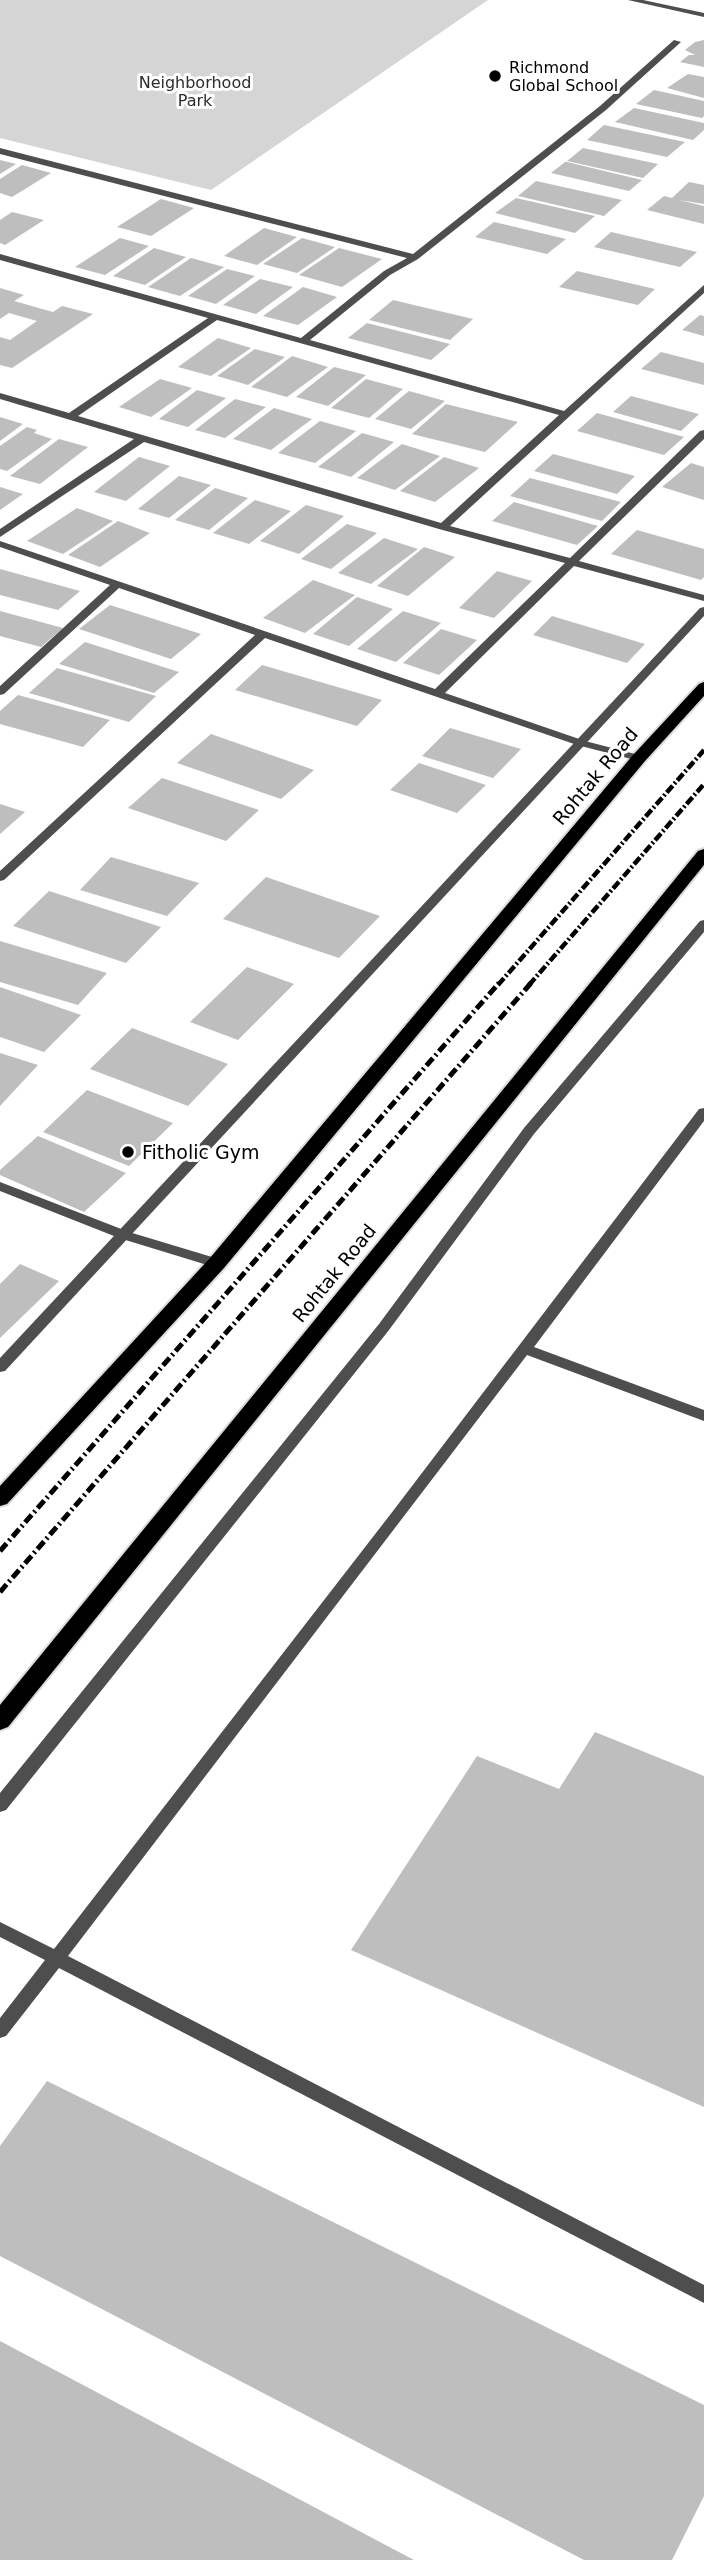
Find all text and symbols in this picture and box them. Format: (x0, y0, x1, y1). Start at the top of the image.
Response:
place label: Richmond Global School (509, 58, 618, 95)
marker: Richmond Global School (487, 68, 503, 84)
park label: Neighborhood Park (139, 73, 251, 110)
street label: Rohtak Road (548, 723, 642, 829)
place label: Fitholic Gym (142, 1141, 259, 1163)
marker: Fitholic Gym (120, 1144, 136, 1160)
street label: Rohtak Road (288, 1220, 380, 1326)

